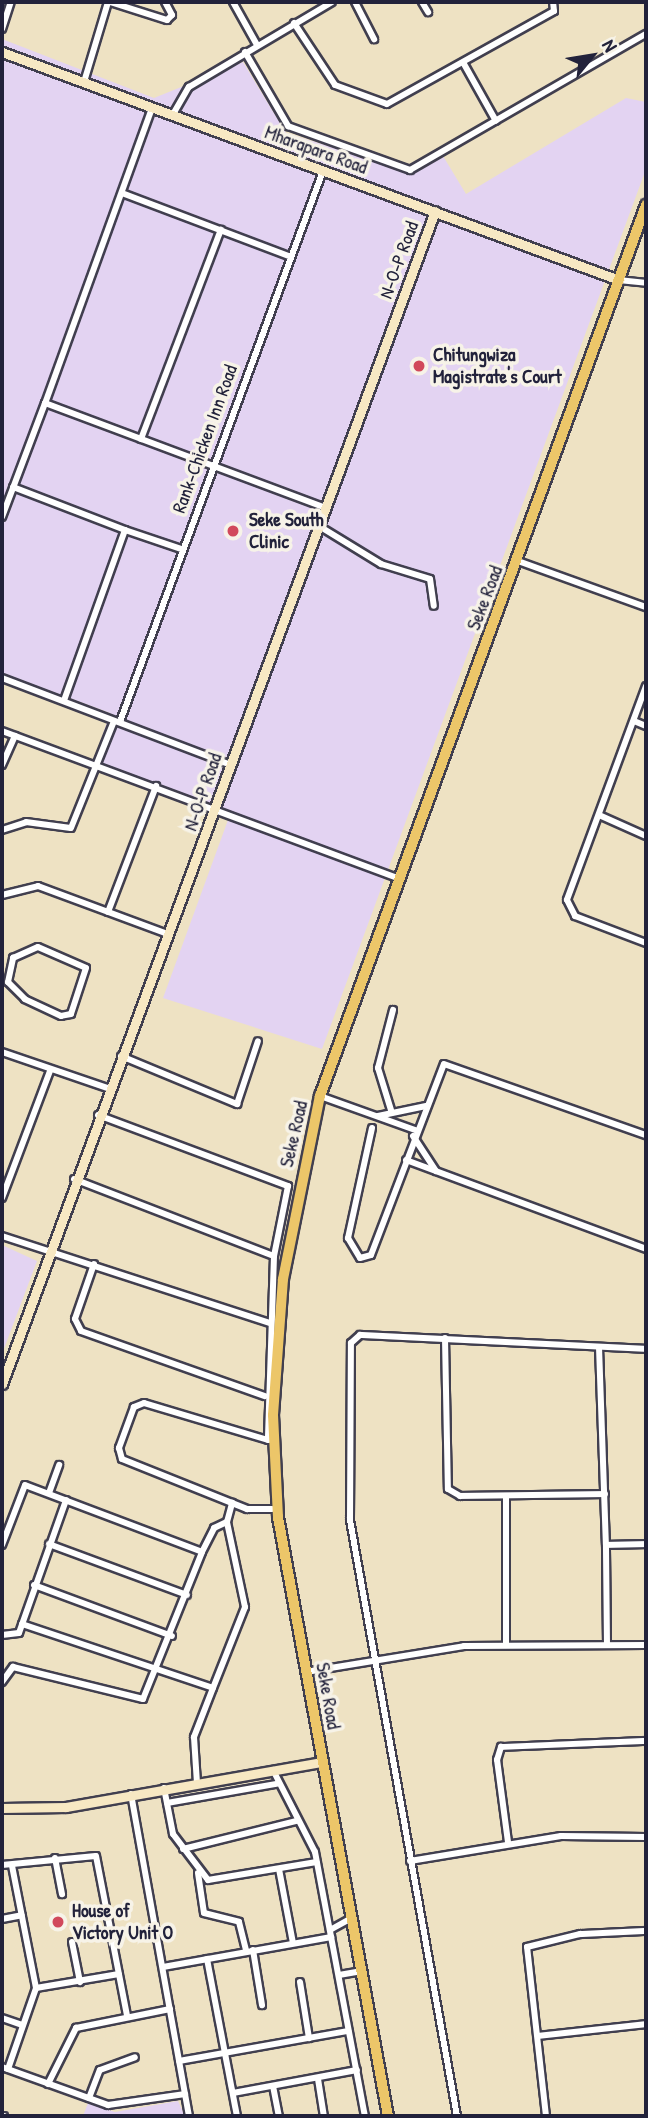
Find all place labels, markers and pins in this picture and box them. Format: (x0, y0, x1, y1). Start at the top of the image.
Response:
place label: Chitungwiza Magistrate's Court (433, 344, 561, 388)
marker: Chitungwiza Magistrate's Court (411, 358, 427, 374)
place label: Seke South Clinic (249, 509, 324, 553)
marker: Seke South Clinic (223, 521, 243, 541)
place label: House of Victory Unit O (72, 1900, 173, 1944)
marker: House of Victory Unit O (50, 1914, 66, 1930)

